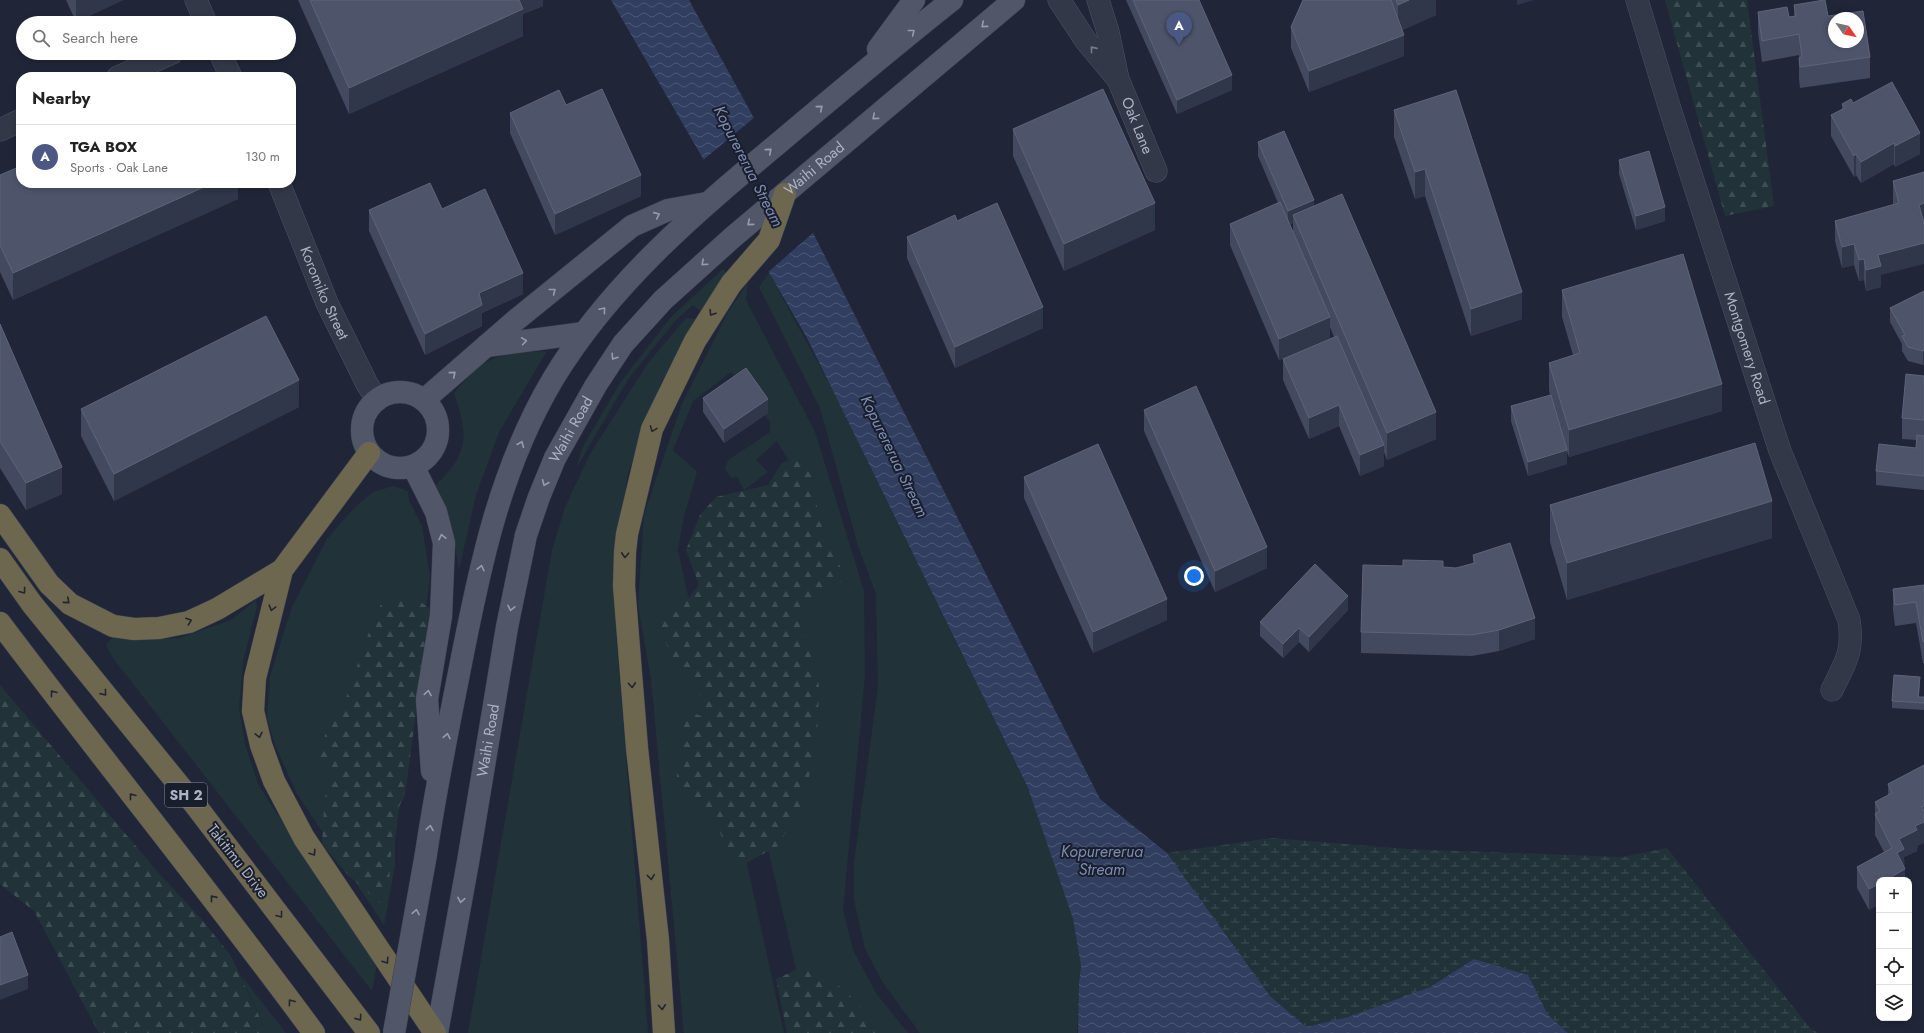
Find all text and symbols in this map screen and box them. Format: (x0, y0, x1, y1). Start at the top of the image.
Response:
pin: A (1166, 12, 1192, 45)
north arrow (1828, 12, 1864, 48)
search box (16, 16, 296, 60)
one-way arrow (982, 21, 989, 28)
icon: search (30, 27, 52, 49)
text: Search here (62, 27, 138, 49)
one-way arrow (907, 30, 914, 37)
one-way arrow (1091, 46, 1098, 54)
text: Nearby (32, 86, 90, 110)
street label: Oak Lane (1116, 94, 1159, 158)
water label: Kopurererua Stream (708, 102, 789, 231)
one-way arrow (815, 105, 823, 112)
one-way arrow (873, 113, 880, 120)
text: TGA BOX (70, 136, 137, 158)
street label: Waihi Road (779, 136, 849, 200)
text: A (40, 147, 50, 166)
text: 130 m (245, 147, 280, 166)
one-way arrow (764, 149, 771, 156)
text: Sports · Oak Lane (70, 158, 168, 177)
one-way arrow (653, 212, 661, 220)
one-way arrow (748, 218, 755, 225)
street label: Koromiko Street (294, 243, 355, 344)
one-way arrow (701, 259, 709, 266)
one-way arrow (548, 289, 555, 296)
street label: Montgomery Road (1718, 289, 1775, 407)
one-way arrow (599, 308, 606, 315)
one-way arrow (710, 309, 717, 316)
one-way arrow (521, 337, 527, 346)
one-way arrow (612, 353, 619, 360)
one-way arrow (448, 371, 455, 378)
water label: Kopurererua Stream (855, 391, 934, 521)
street label: Waihi Road (544, 392, 599, 467)
one-way arrow (649, 425, 657, 432)
one-way arrow (516, 441, 524, 449)
one-way arrow (541, 479, 549, 486)
one-way arrow (439, 533, 447, 540)
one-way arrow (621, 552, 629, 558)
one-way arrow (477, 564, 485, 571)
your location (1184, 566, 1204, 586)
one-way arrow (18, 587, 26, 594)
one-way arrow (62, 596, 70, 603)
one-way arrow (268, 604, 277, 611)
one-way arrow (507, 605, 516, 611)
one-way arrow (186, 617, 193, 626)
one-way arrow (627, 682, 636, 688)
one-way arrow (99, 688, 106, 695)
one-way arrow (51, 690, 58, 697)
one-way arrow (423, 690, 432, 696)
street label: Waihi Road (471, 703, 505, 778)
one-way arrow (254, 732, 262, 738)
one-way arrow (442, 733, 451, 739)
road number: SH 2 (165, 783, 207, 807)
one-way arrow (129, 793, 137, 800)
street label: Takitimu Drive (202, 820, 274, 903)
one-way arrow (425, 825, 434, 831)
water label: Kopurererua Stream (1061, 840, 1143, 881)
one-way arrow (308, 848, 315, 855)
one-way arrow (647, 874, 656, 880)
map controls (1876, 877, 1912, 1021)
button: + (1876, 877, 1912, 913)
one-way arrow (211, 895, 218, 902)
one-way arrow (457, 897, 465, 903)
one-way arrow (411, 909, 420, 915)
one-way arrow (275, 911, 282, 918)
button: − (1876, 913, 1912, 949)
button: locate (1876, 949, 1912, 985)
one-way arrow (381, 956, 388, 963)
button: layers (1876, 985, 1912, 1021)
one-way arrow (289, 999, 296, 1006)
one-way arrow (658, 1004, 667, 1010)
one-way arrow (354, 1014, 361, 1021)

